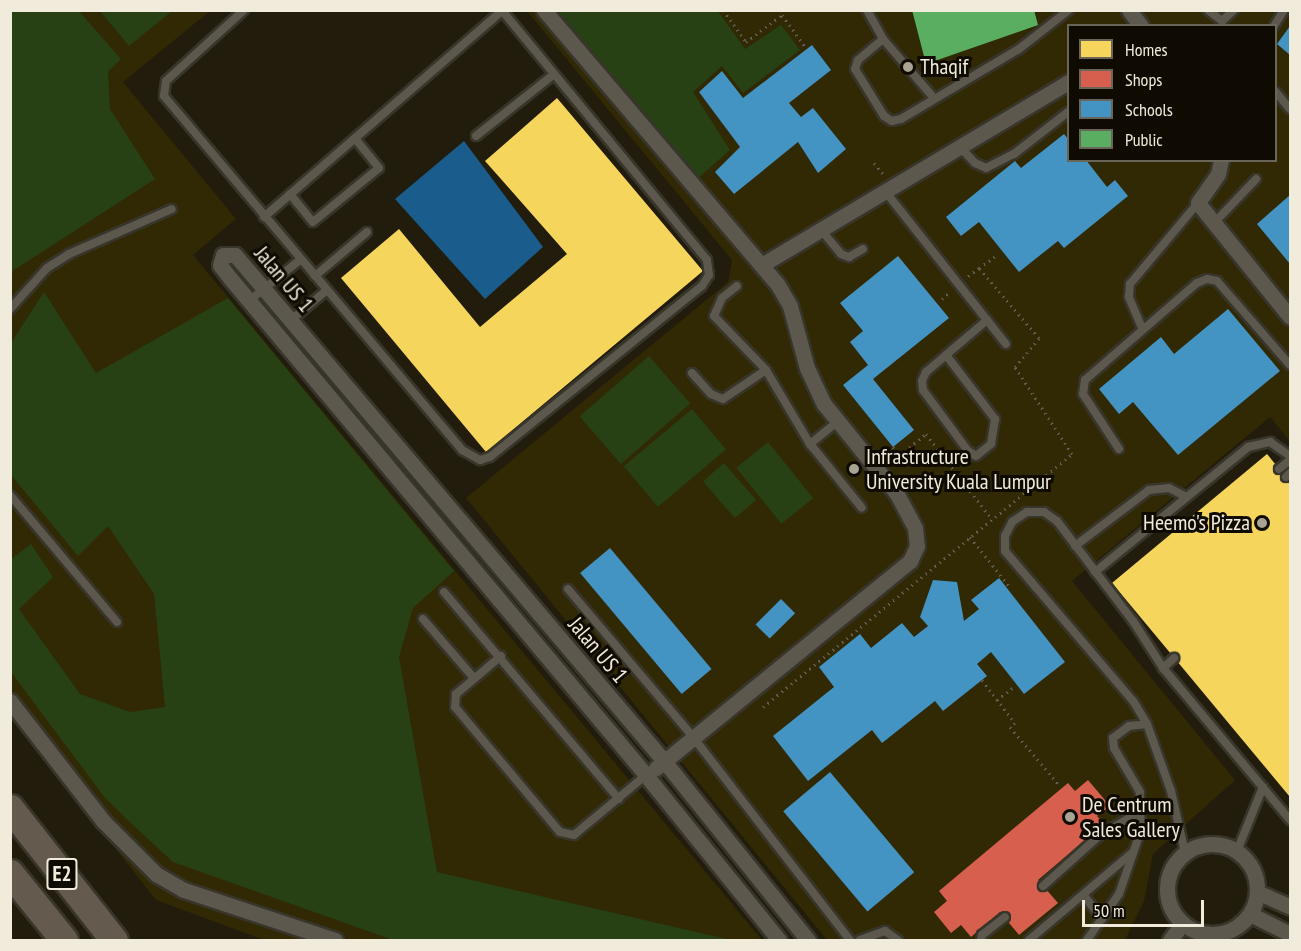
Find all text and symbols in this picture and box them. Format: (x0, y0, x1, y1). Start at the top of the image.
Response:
legend (1067, 24, 1277, 162)
text: Homes (1125, 38, 1168, 61)
place label: Thaqif (920, 54, 968, 80)
marker: Thaqif (901, 60, 915, 74)
text: Shops (1125, 68, 1162, 91)
text: Schools (1125, 98, 1173, 121)
text: Public (1125, 128, 1163, 151)
street label: Jalan US 1 (249, 241, 319, 317)
place label: Infrastructure University Kuala Lumpur (866, 443, 1052, 494)
marker: Infrastructure University Kuala Lumpur (847, 462, 861, 476)
place label: Heemo's Pizza (1143, 510, 1250, 536)
marker: Heemo's Pizza (1255, 516, 1269, 530)
street label: Jalan US 1 (563, 612, 633, 688)
place label: De Centrum Sales Gallery (1082, 791, 1180, 842)
marker: De Centrum Sales Gallery (1063, 810, 1077, 824)
road number: E2 (46, 856, 78, 892)
scale bar (1085, 888, 1206, 926)
text: 50 m (1093, 899, 1125, 922)

